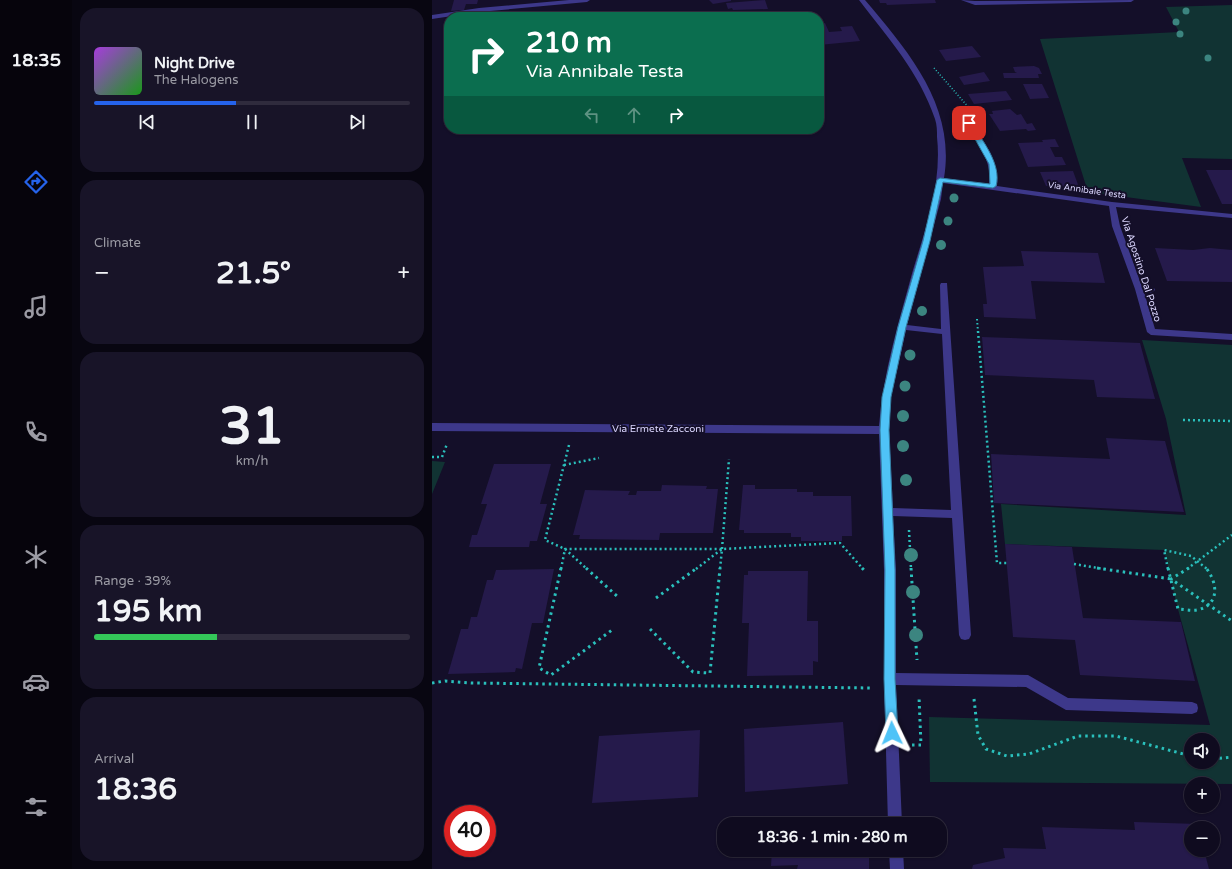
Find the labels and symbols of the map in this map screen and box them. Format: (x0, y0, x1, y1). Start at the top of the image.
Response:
pin (952, 106, 986, 140)
street label: Via Annibale Testa (1047, 180, 1127, 201)
street label: Via Agostino Dal Pozzo (1118, 215, 1164, 323)
street label: Via Ermete Zacconi (612, 423, 704, 435)
position arrow (871, 712, 913, 754)
speed limit sign: 40 (444, 805, 496, 857)

